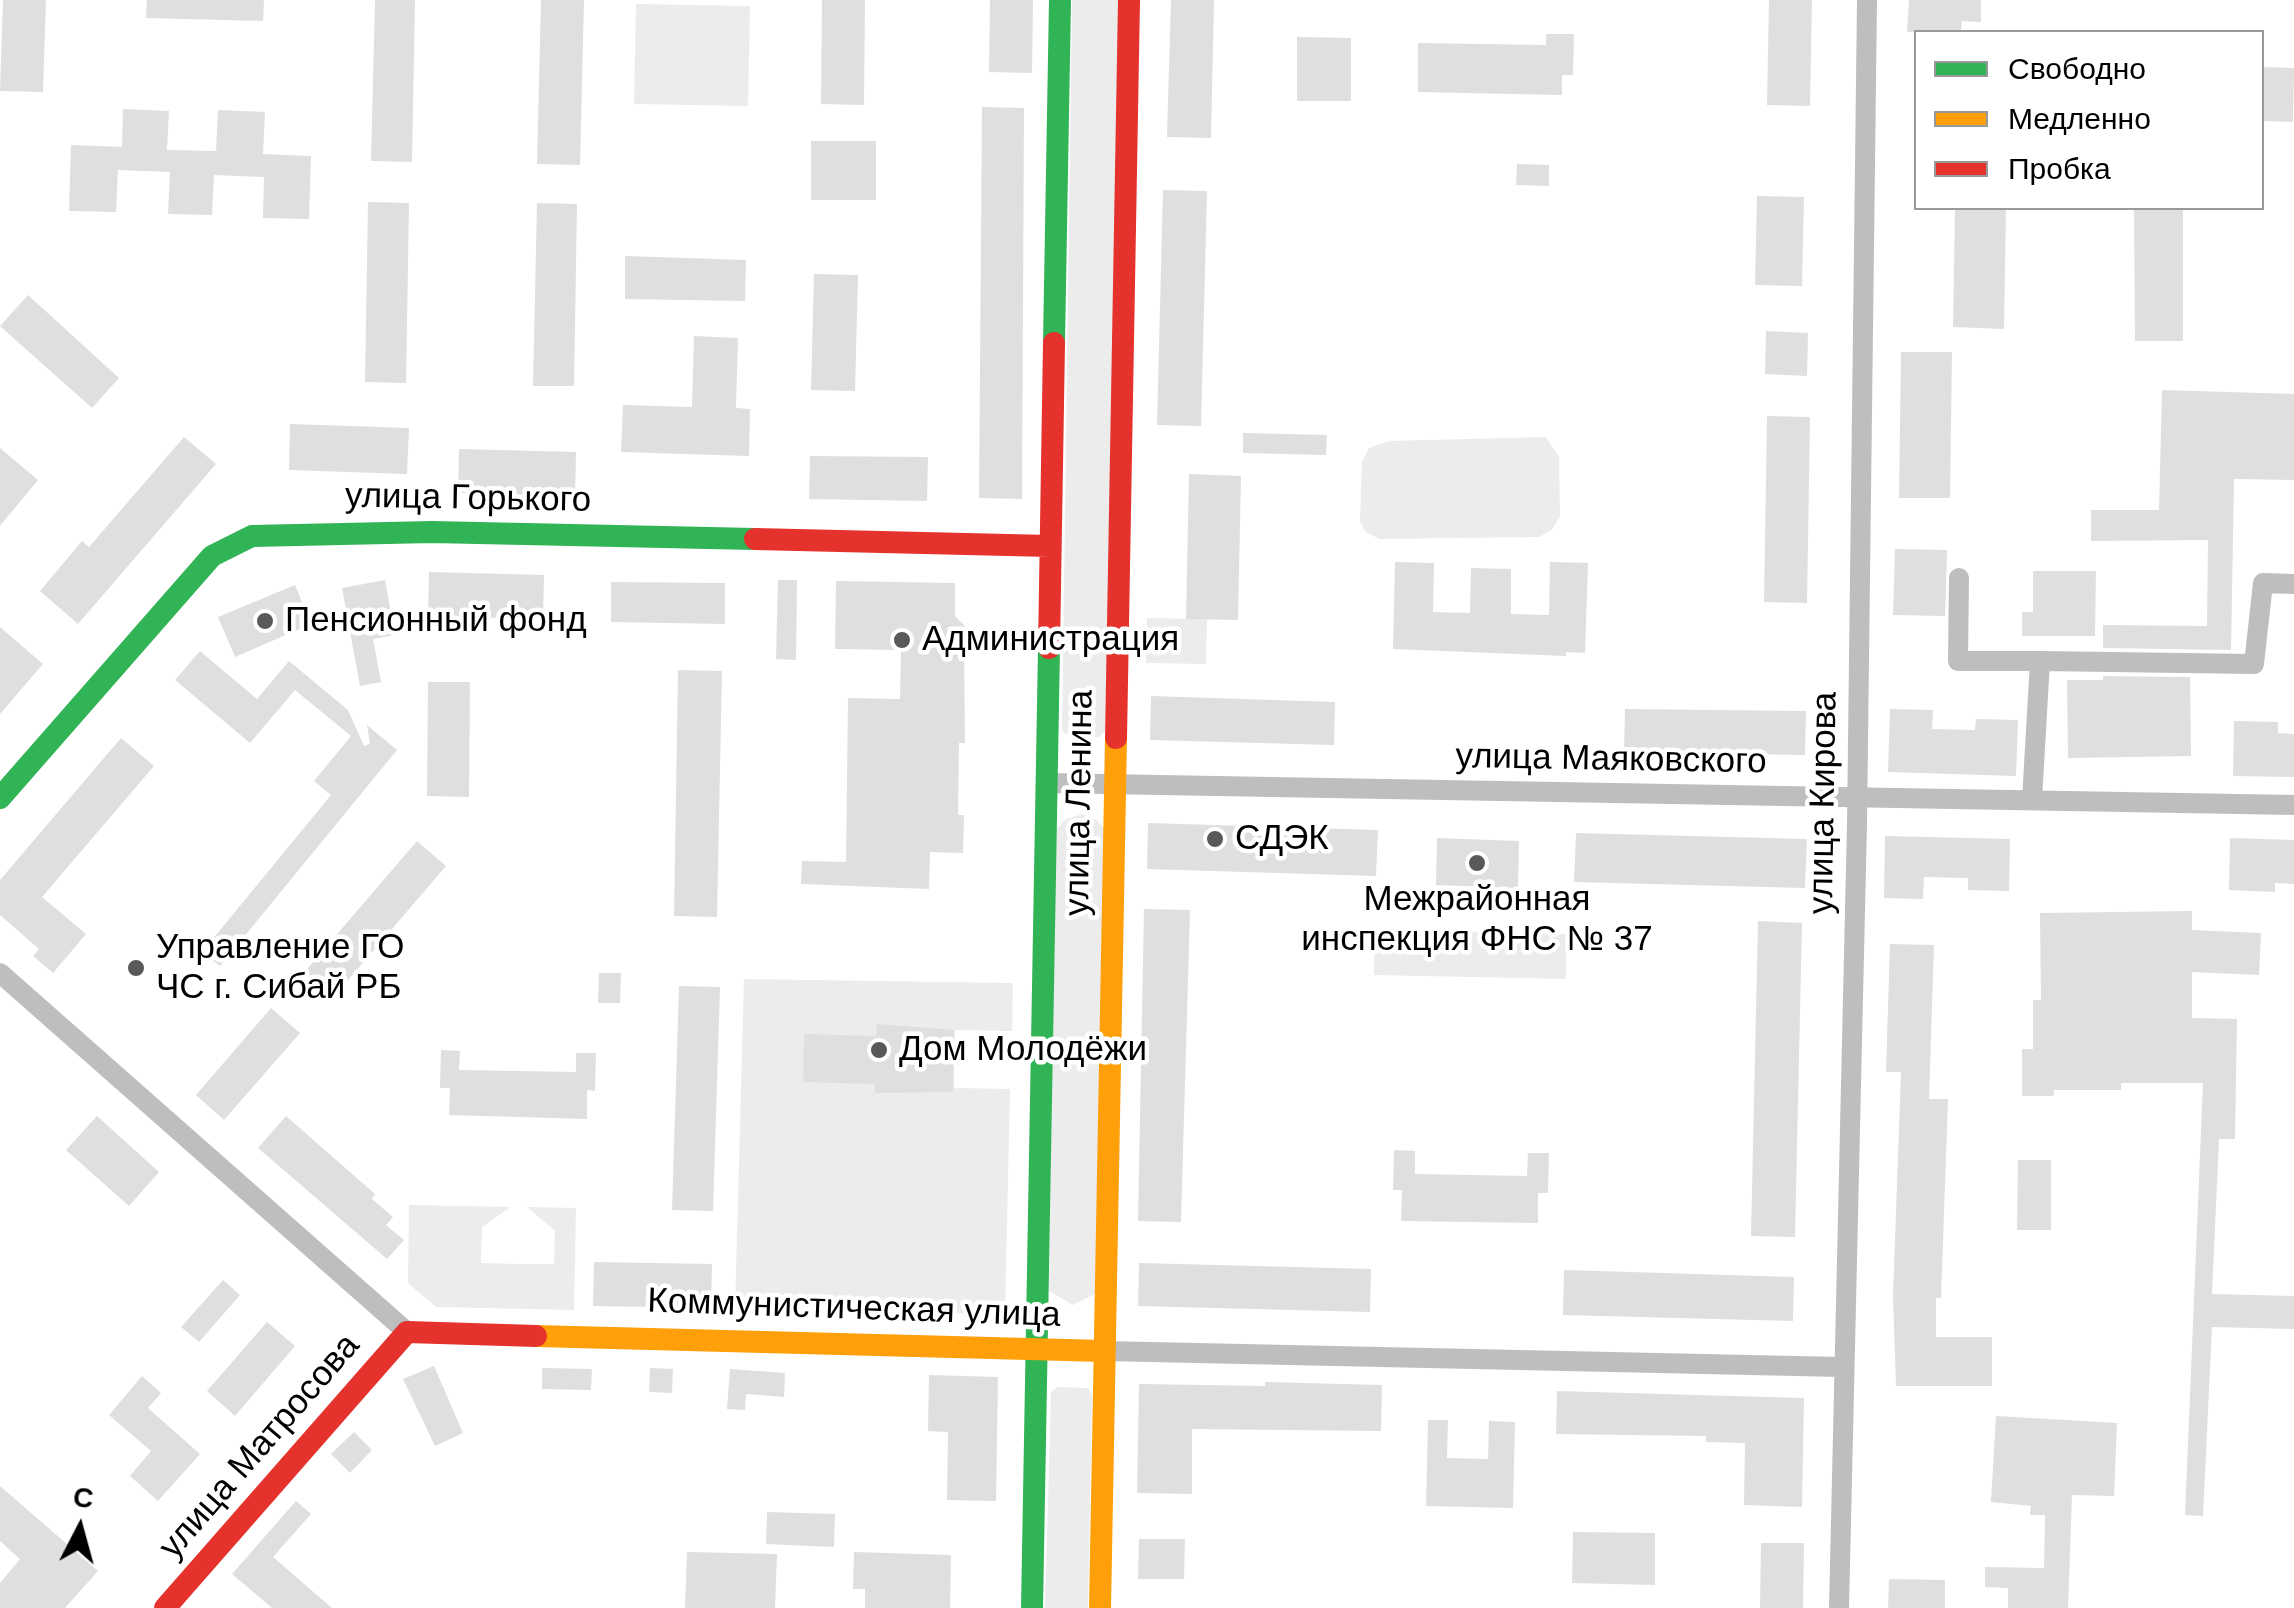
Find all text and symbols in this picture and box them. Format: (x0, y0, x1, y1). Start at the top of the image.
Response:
legend (1914, 30, 2264, 210)
text: Свободно (2008, 52, 2146, 85)
text: Медленно (2008, 102, 2151, 135)
text: Пробка (2008, 152, 2111, 185)
street label: улица Горького (344, 476, 592, 522)
place label: Пенсионный фонд (285, 600, 587, 642)
marker: Пенсионный фонд (254, 610, 276, 632)
place label: Администрация (922, 619, 1179, 661)
marker: Администрация (891, 629, 913, 651)
street label: улица Ленина (1057, 690, 1103, 916)
street label: улица Кирова (1801, 691, 1847, 915)
street label: улица Маяковского (1455, 736, 1767, 784)
place label: СДЭК (1235, 818, 1329, 860)
marker: СДЭК (1204, 828, 1226, 850)
marker: Межрайонная инспекция ФНС № 37 (1466, 852, 1488, 874)
place label: Межрайонная инспекция ФНС № 37 (1301, 879, 1653, 961)
place label: Управление ГО ЧС г. Сибай РБ (156, 927, 405, 1009)
marker: Управление ГО ЧС г. Сибай РБ (125, 957, 147, 979)
place label: Дом Молодёжи (899, 1029, 1147, 1071)
marker: Дом Молодёжи (868, 1039, 890, 1061)
street label: Коммунистическая улица (647, 1281, 1061, 1337)
street label: улица Матросова (151, 1326, 369, 1568)
north arrow (30, 1478, 130, 1578)
text: С (71, 1481, 95, 1514)

